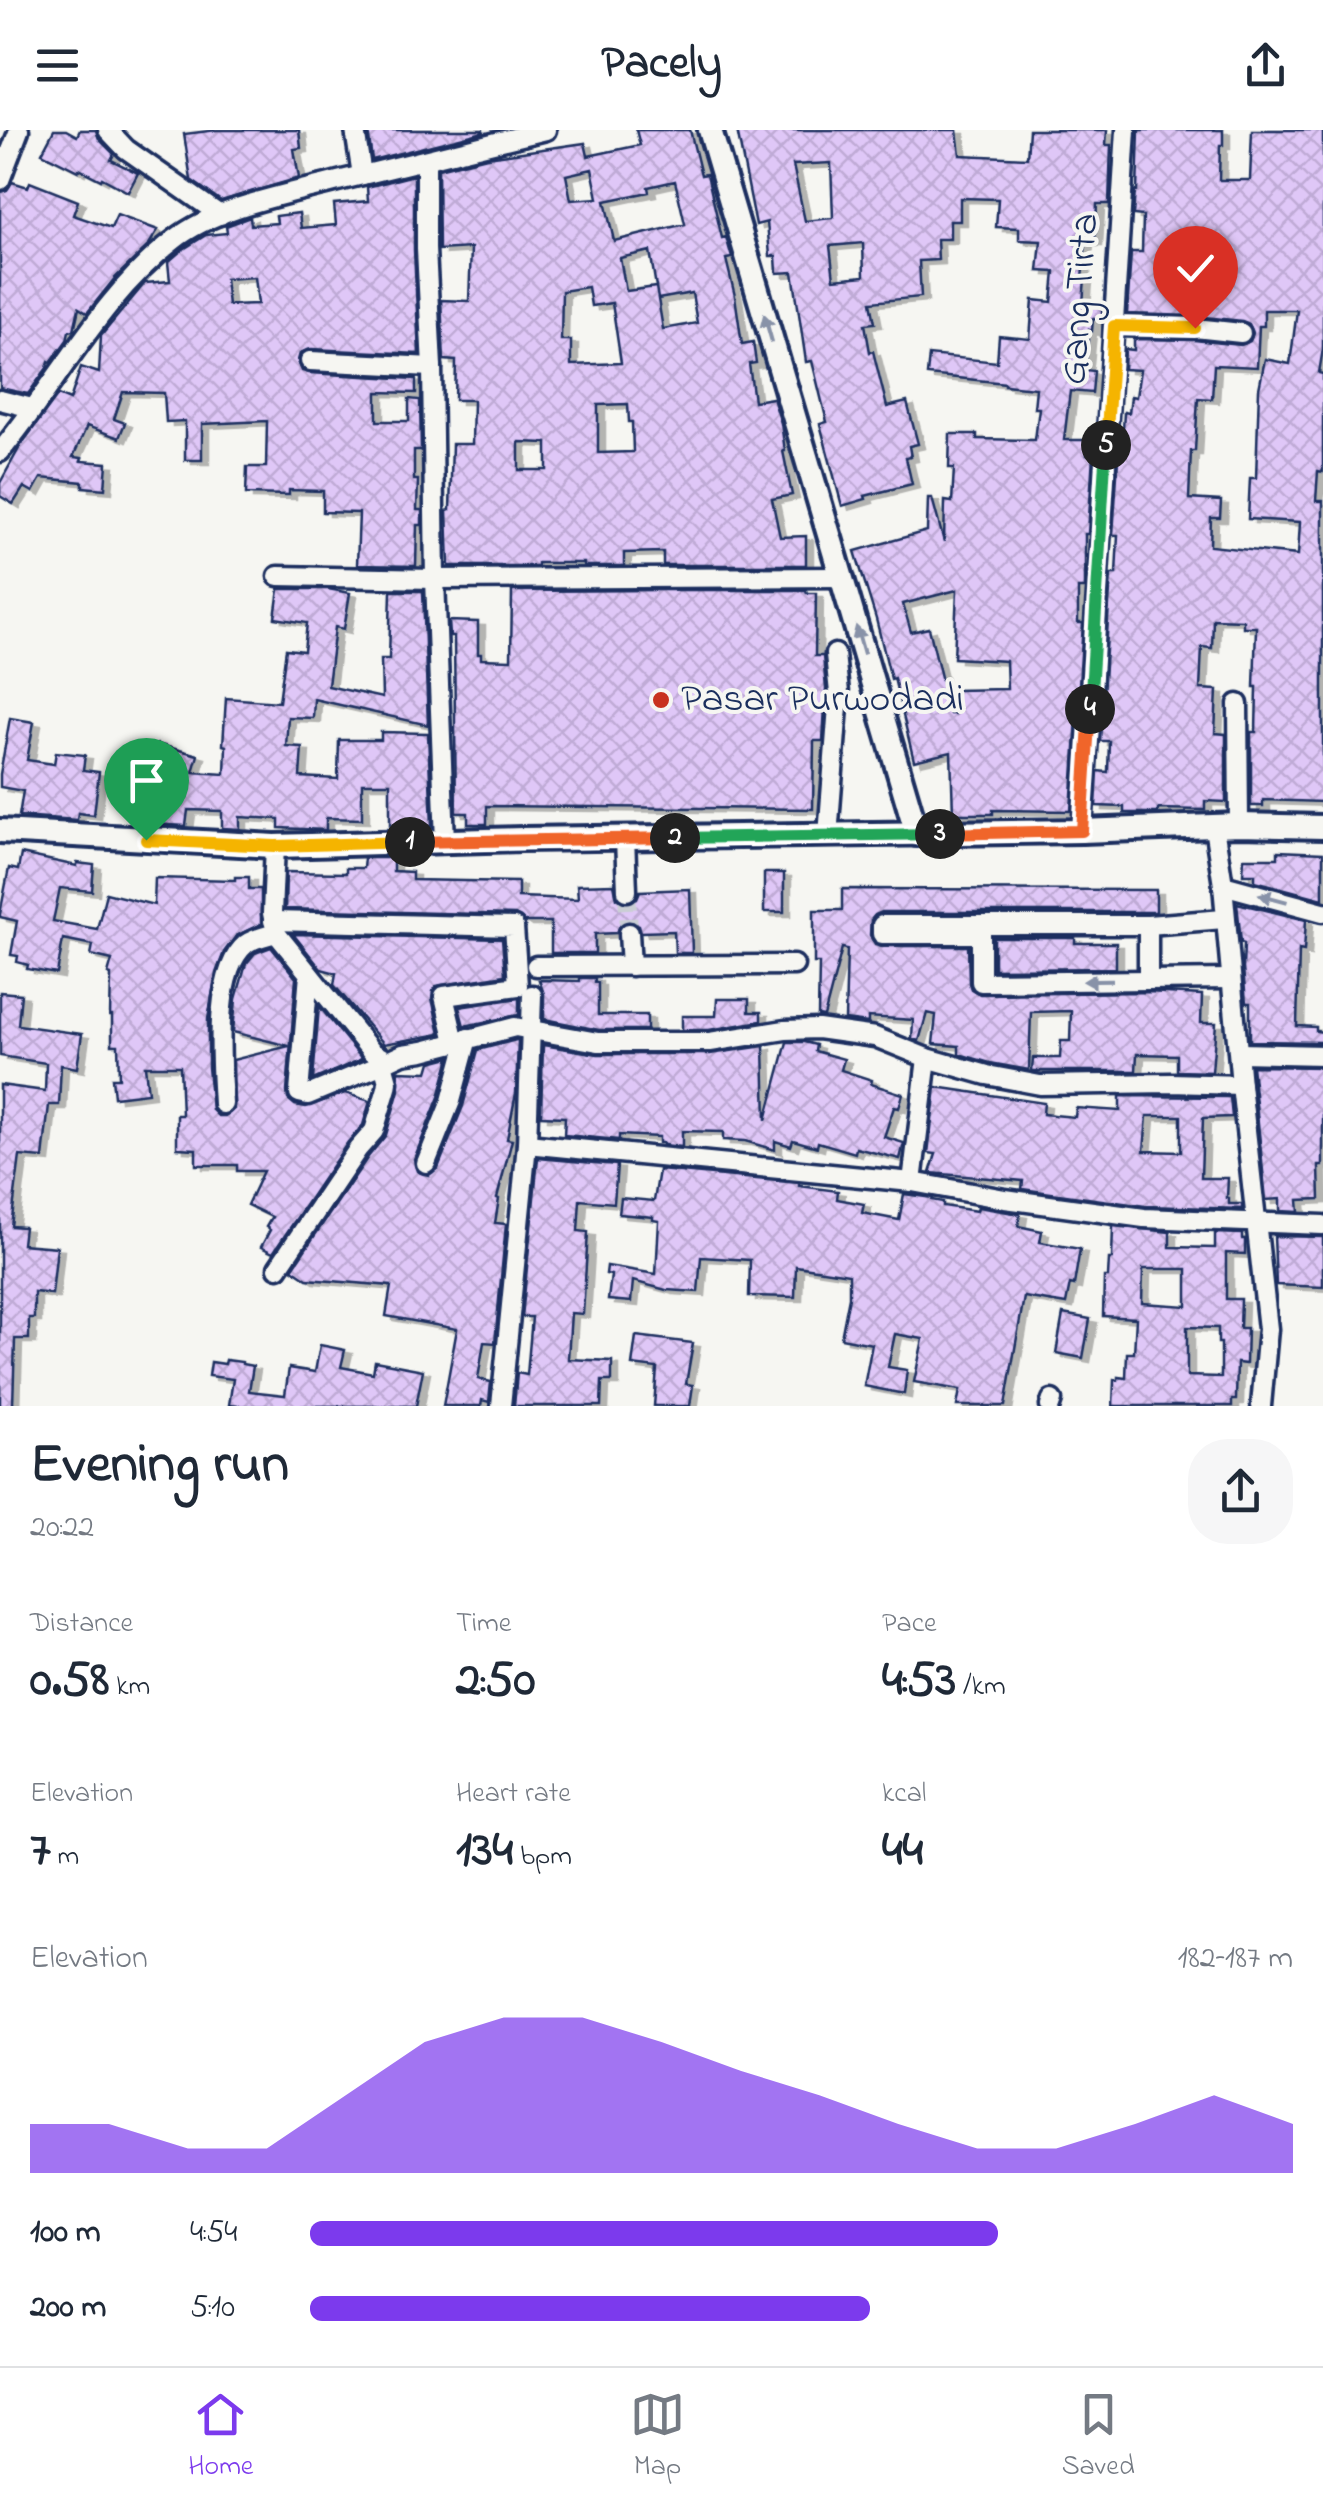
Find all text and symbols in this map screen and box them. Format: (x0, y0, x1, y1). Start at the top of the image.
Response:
text: Pacely (601, 32, 722, 98)
icon: menu (30, 38, 85, 93)
icon: share (1238, 38, 1293, 93)
street label: Gang Tirta (1046, 211, 1116, 387)
pin (1153, 226, 1238, 329)
icon: check (1168, 241, 1223, 296)
one-way arrow (760, 313, 775, 343)
pin: 5 (1081, 420, 1131, 470)
text: 5 (1098, 424, 1114, 465)
one-way arrow (852, 624, 867, 655)
place label: Pasar Purwodadi (681, 671, 964, 730)
pin: 4 (1065, 684, 1115, 734)
text: 4 (1084, 688, 1096, 729)
marker: Pasar Purwodadi (650, 689, 672, 711)
pin (104, 738, 189, 841)
icon: arrive (119, 753, 174, 808)
pin: 3 (915, 809, 965, 859)
pin: 2 (650, 813, 700, 863)
text: 3 (934, 813, 946, 854)
pin: 1 (385, 817, 435, 867)
text: 2 (668, 817, 682, 858)
text: 1 (406, 821, 414, 862)
one-way arrow (1257, 890, 1288, 905)
one-way arrow (1081, 973, 1113, 989)
text: Evening run (30, 1427, 289, 1507)
button: share (1188, 1439, 1293, 1544)
text: 20:22 (30, 1505, 94, 1552)
text: Distance (30, 1604, 133, 1645)
text: Time (456, 1604, 511, 1645)
text: Pace (882, 1604, 937, 1645)
text: 0.58 (30, 1645, 109, 1718)
text: 2:50 (456, 1645, 535, 1718)
text: 4:53 (882, 1645, 956, 1718)
text: km (109, 1667, 150, 1708)
text: /km (956, 1667, 1006, 1708)
text: Elevation (30, 1774, 133, 1815)
text: Heart rate (456, 1774, 571, 1815)
text: kcal (882, 1774, 927, 1815)
text: 7 (30, 1815, 51, 1888)
text: 134 (456, 1815, 513, 1888)
text: 44 (882, 1815, 923, 1888)
text: m (51, 1837, 79, 1878)
text: bpm (513, 1837, 572, 1878)
text: Elevation (30, 1936, 148, 1983)
text: 182–187 m (1178, 1936, 1293, 1983)
text: 100 m (30, 2210, 101, 2257)
text: 4:54 (190, 2210, 237, 2257)
text: 200 m (30, 2285, 106, 2332)
text: 5:10 (190, 2285, 235, 2332)
tab: Home (188, 2387, 253, 2488)
tab: Map (630, 2387, 685, 2488)
tab: Saved (1062, 2387, 1135, 2488)

